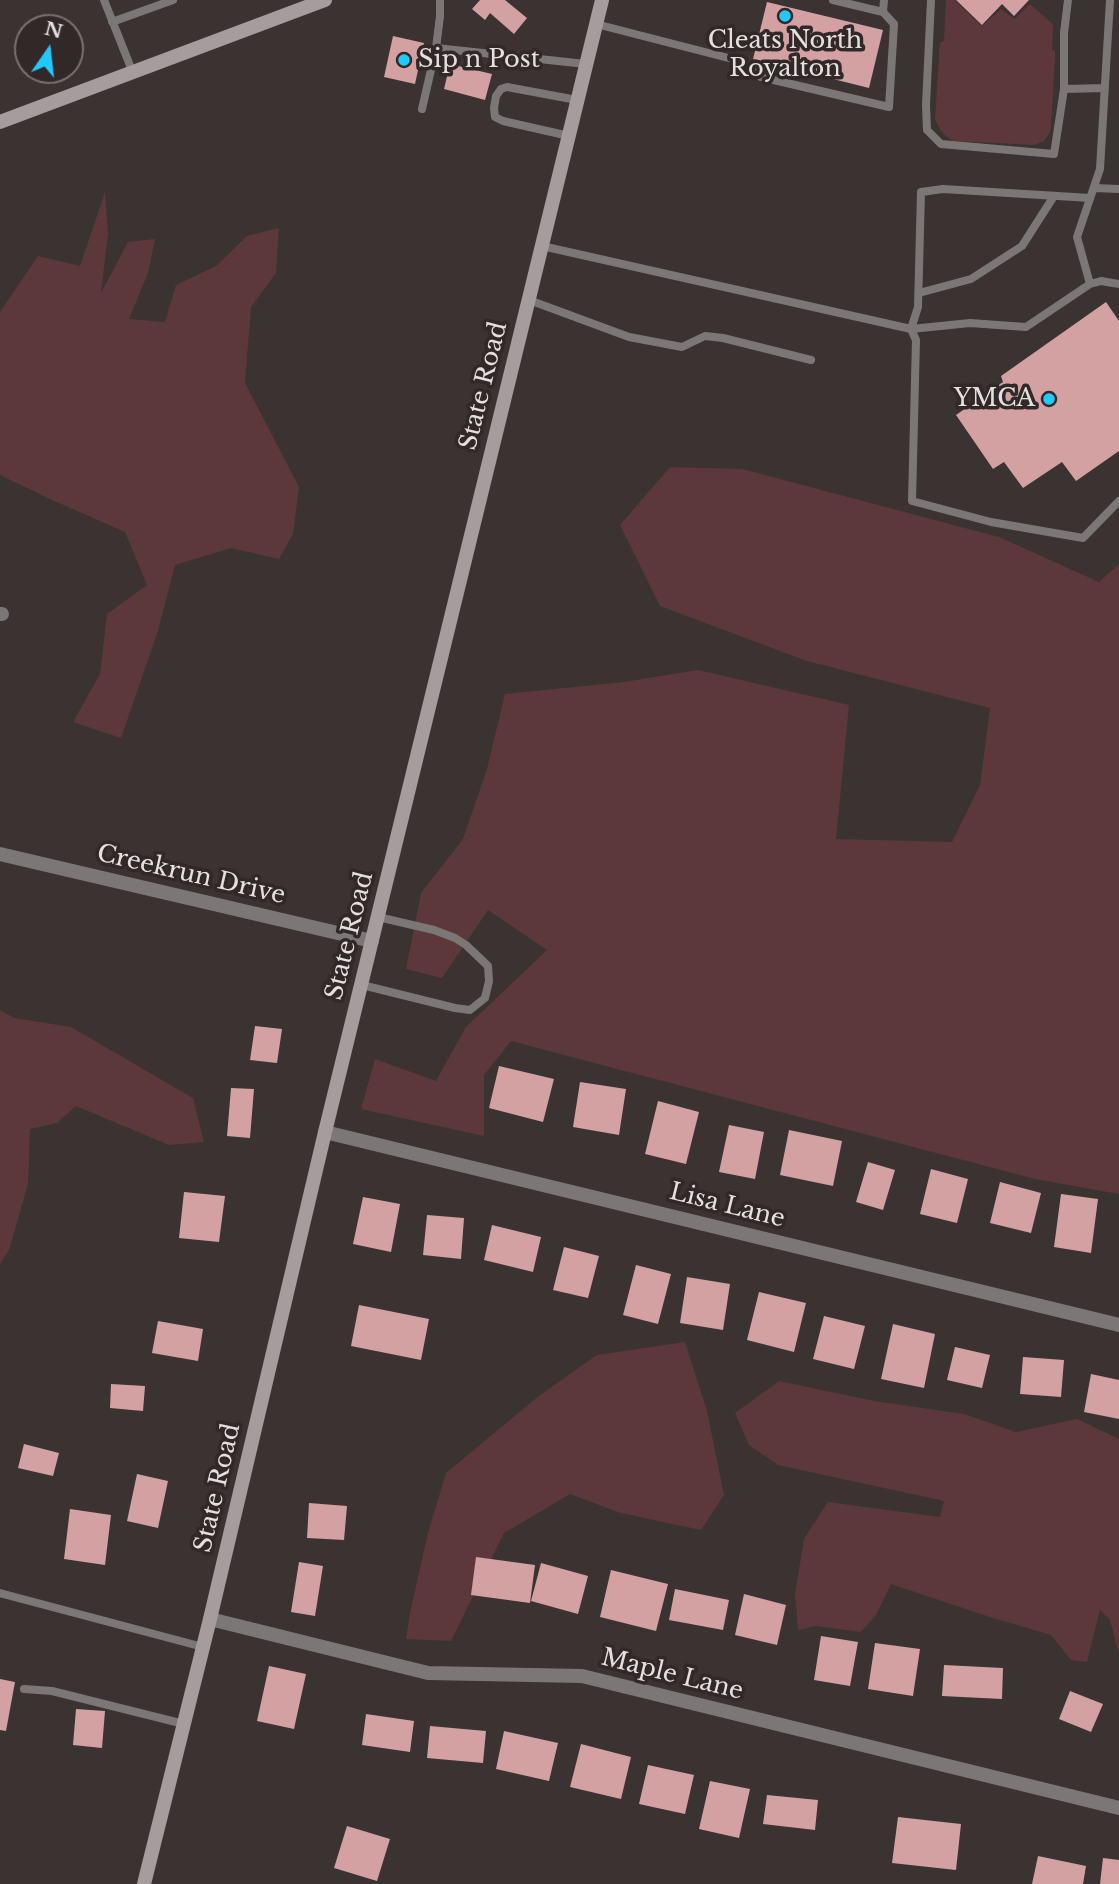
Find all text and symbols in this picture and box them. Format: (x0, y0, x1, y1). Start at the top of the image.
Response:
marker: Cleats North Royalton (777, 8, 793, 24)
north arrow (14, 14, 84, 84)
text: N (42, 17, 65, 43)
place label: Cleats North Royalton (708, 27, 862, 83)
place label: Sip n Post (418, 46, 540, 74)
marker: Sip n Post (396, 52, 412, 68)
street label: State Road (454, 319, 514, 453)
place label: YMCA (954, 385, 1035, 413)
marker: YMCA (1041, 391, 1057, 407)
street label: Creekrun Drive (94, 839, 288, 911)
street label: State Road (320, 869, 380, 1003)
street label: Lisa Lane (666, 1178, 788, 1234)
street label: State Road (189, 1421, 247, 1555)
street label: Maple Lane (598, 1643, 746, 1707)

